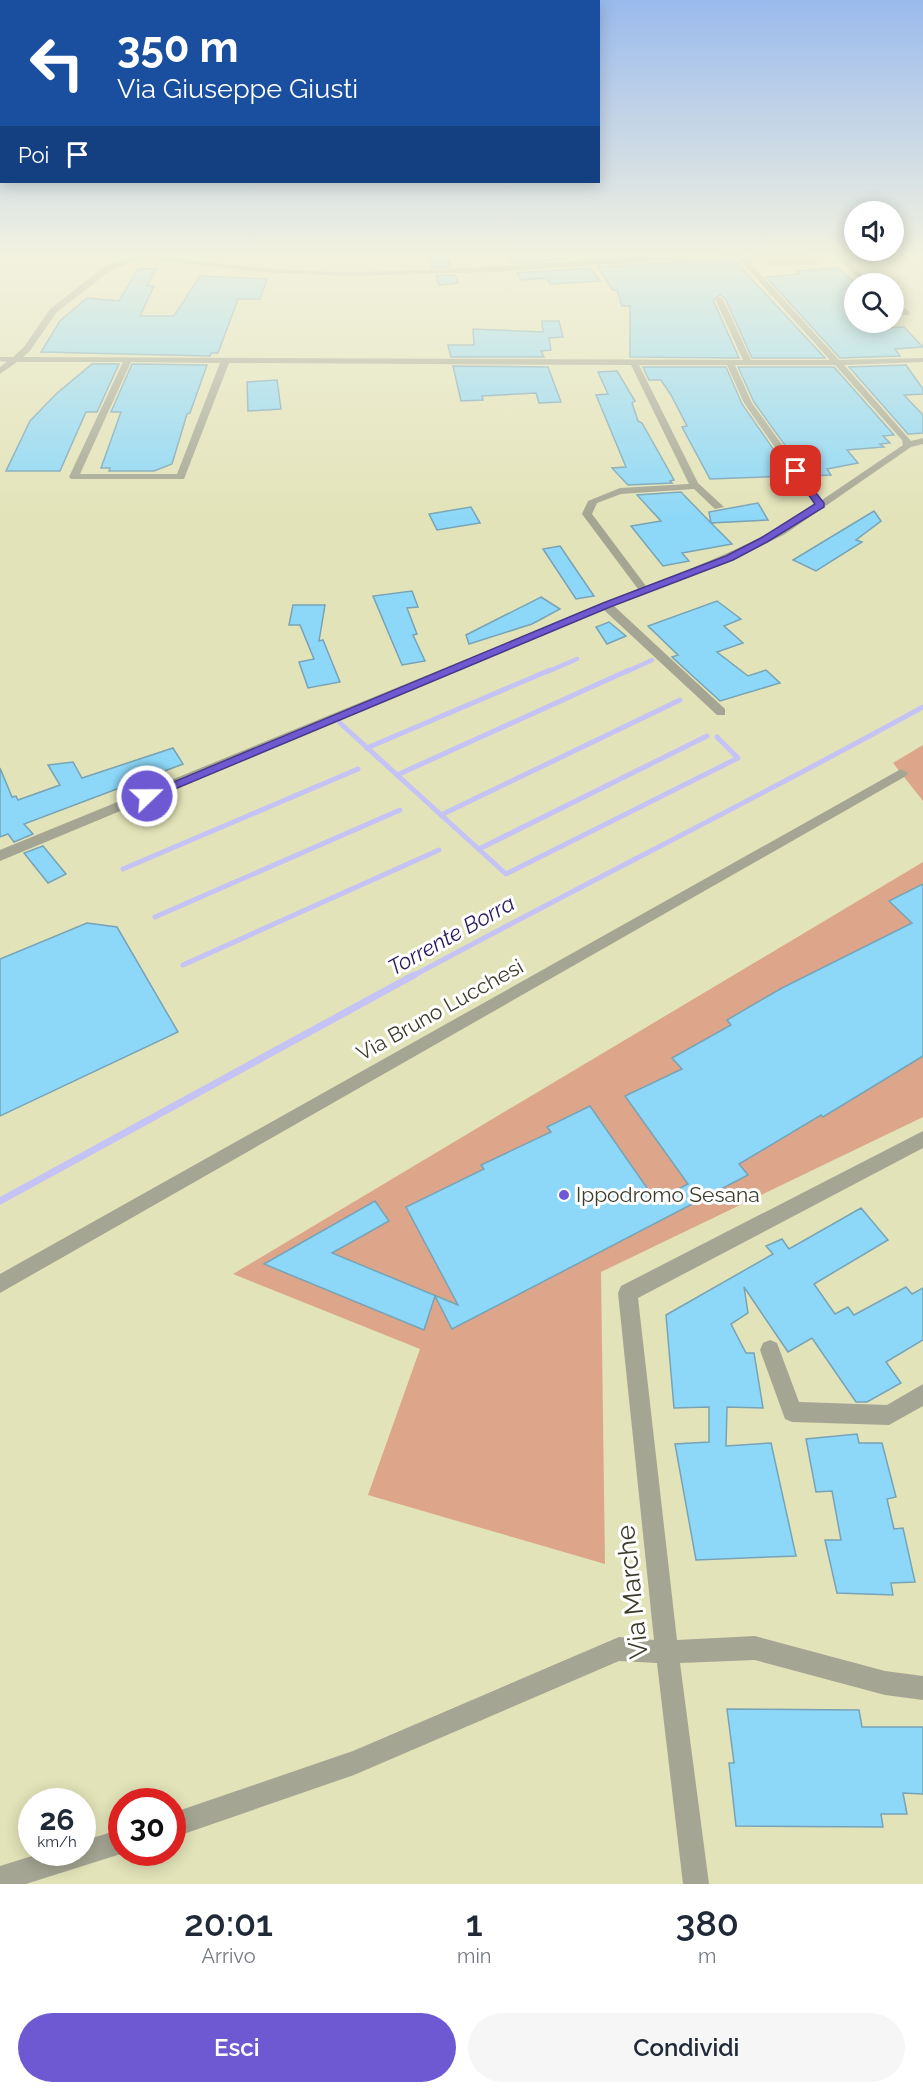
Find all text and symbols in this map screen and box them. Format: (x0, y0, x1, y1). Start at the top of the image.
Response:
text: 350 m (117, 23, 239, 72)
icon: left (18, 24, 96, 102)
text: Via Giuseppe Giusti (117, 73, 358, 104)
icon: arrive (61, 138, 94, 171)
text: Poi (18, 142, 49, 168)
map controls (844, 201, 904, 333)
button: sound (844, 201, 904, 261)
button: search (844, 273, 904, 333)
pin (770, 445, 821, 496)
icon: arrive (779, 454, 812, 487)
position arrow (115, 764, 179, 828)
water label: Torrente Borra (383, 890, 519, 980)
street label: Via Bruno Lucchesi (352, 953, 527, 1066)
place label: Ippodromo Sesana (576, 1182, 760, 1207)
marker: Ippodromo Sesana (557, 1188, 571, 1202)
street label: Via Marche (610, 1524, 654, 1660)
speed limit sign: 30 (108, 1788, 186, 1866)
text: 26 (39, 1802, 75, 1837)
text: km/h (37, 1833, 77, 1851)
text: 20:01 (184, 1902, 273, 1944)
text: 1 (466, 1902, 483, 1944)
text: 380 (675, 1902, 739, 1944)
text: Arrivo (201, 1944, 256, 1968)
text: min (457, 1944, 491, 1968)
text: m (698, 1944, 716, 1968)
button: Esci (18, 2013, 456, 2082)
button: Condividi (468, 2013, 905, 2082)

